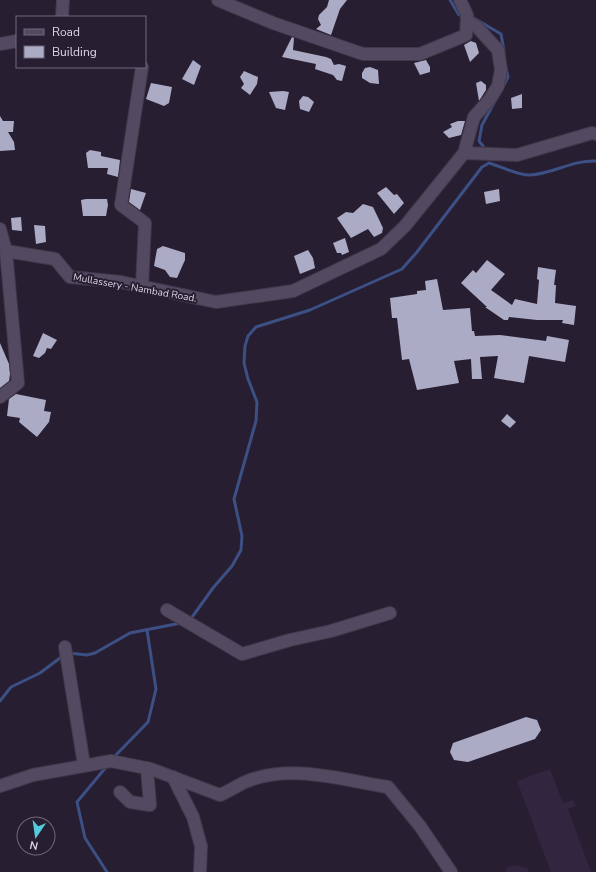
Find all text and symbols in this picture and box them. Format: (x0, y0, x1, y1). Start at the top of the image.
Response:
legend (16, 16, 146, 68)
text: Road (52, 24, 80, 40)
text: Building (52, 44, 97, 60)
street label: Mullassery - Nambad Road. (72, 270, 198, 306)
north arrow (16, 816, 56, 856)
text: N (28, 837, 40, 853)

